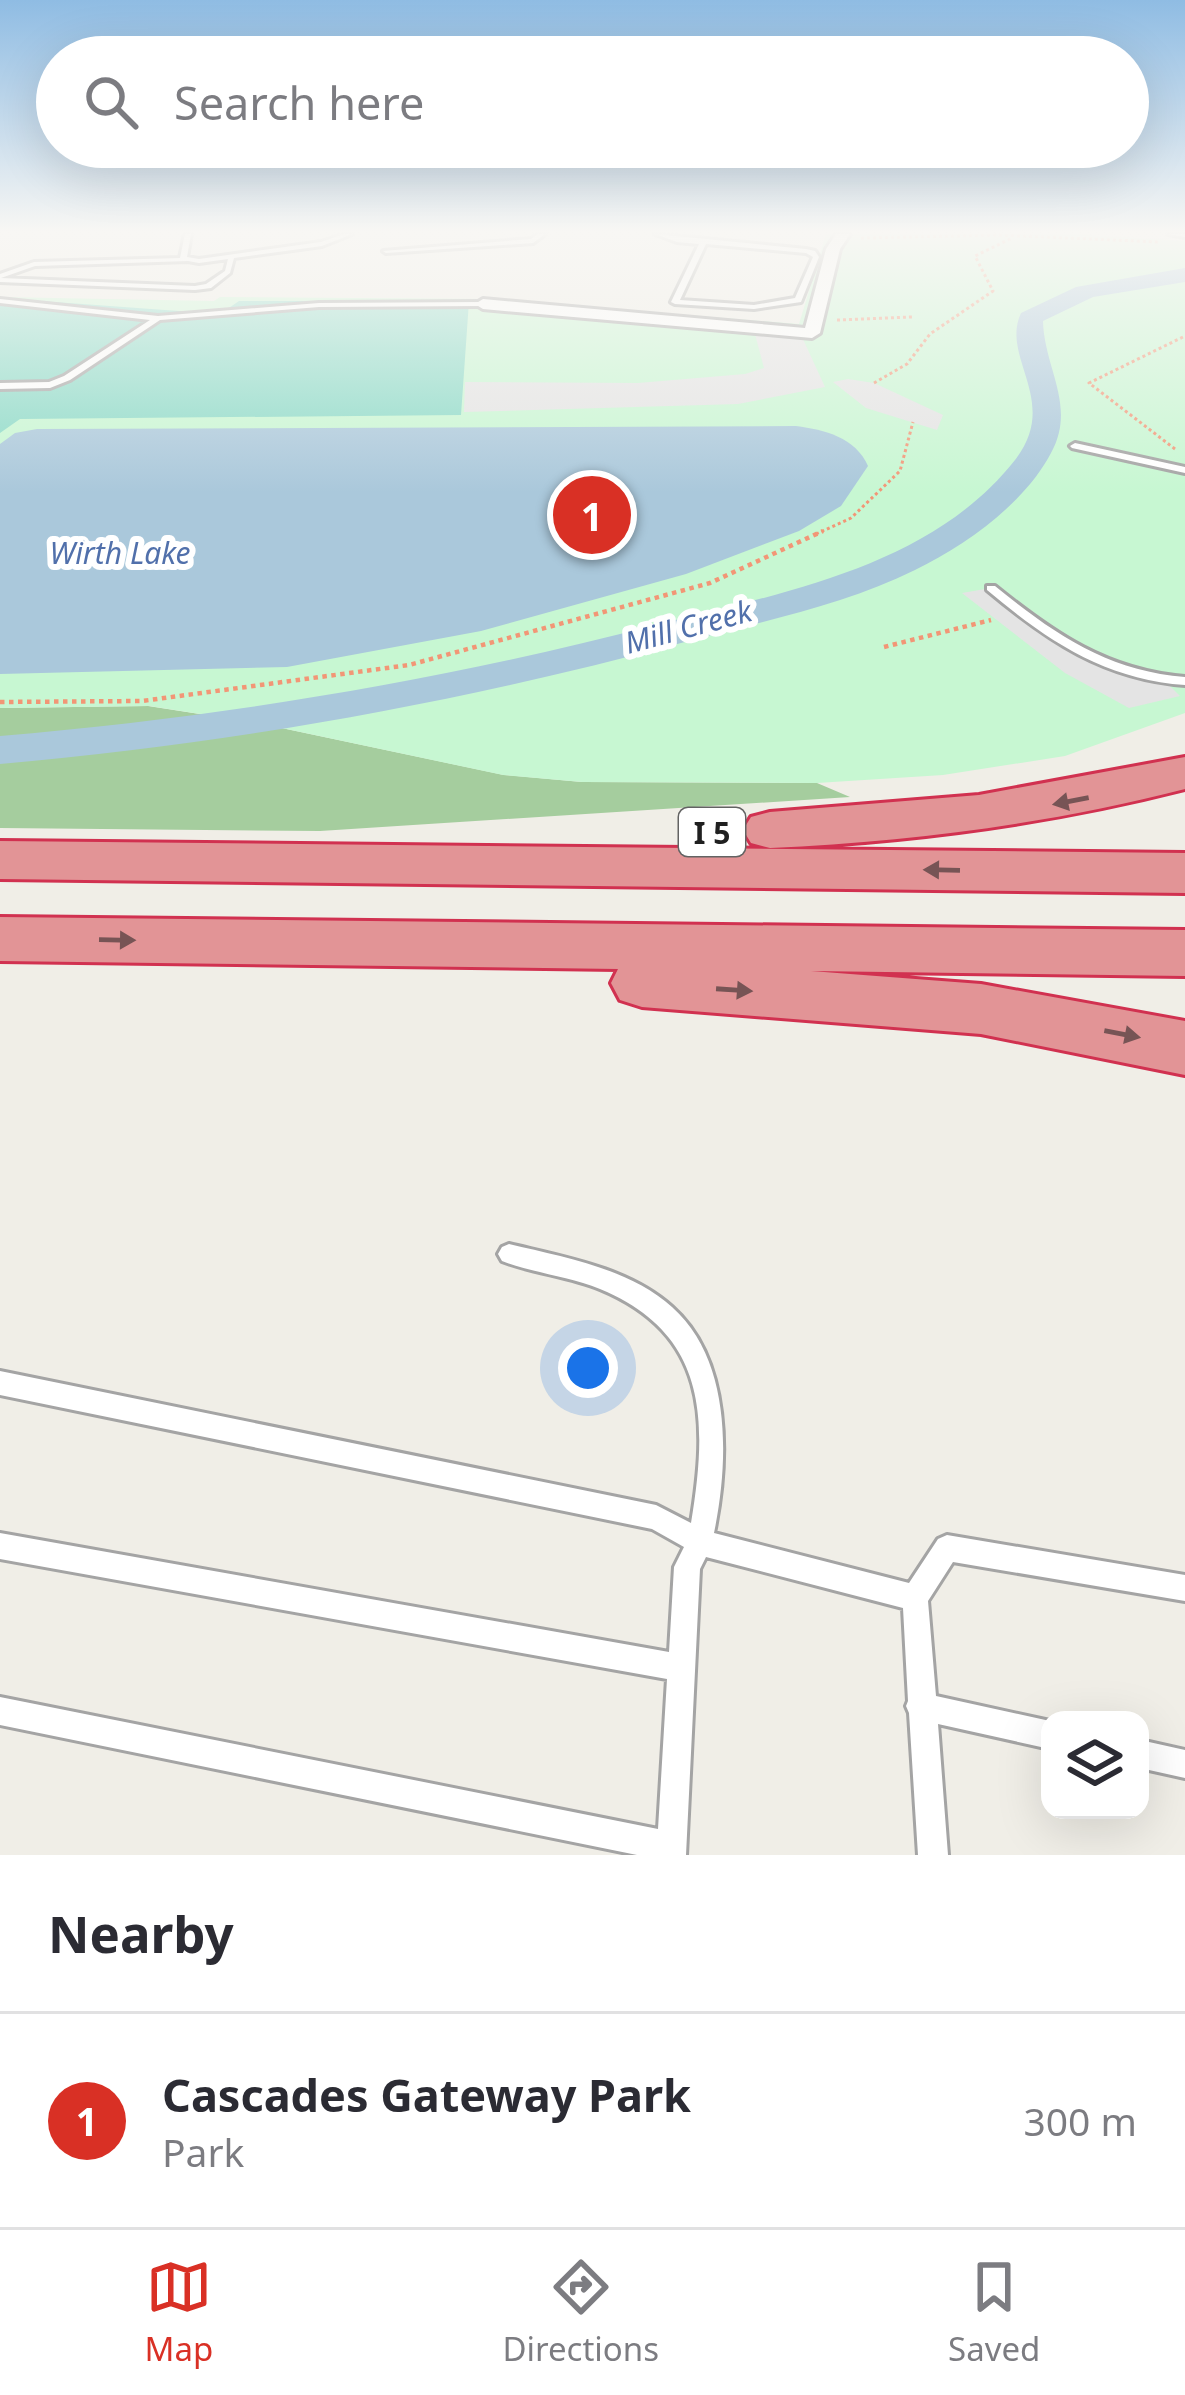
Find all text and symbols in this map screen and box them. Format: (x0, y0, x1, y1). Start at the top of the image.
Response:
search box (36, 36, 1149, 168)
icon: search (78, 69, 144, 135)
text: Search here (174, 72, 424, 133)
pin: 1 (553, 470, 631, 560)
water label: Wirth Lake (49, 532, 191, 573)
water label: Mill Creek (620, 589, 757, 663)
one-way arrow (1052, 792, 1090, 811)
road number: I 5 (679, 808, 745, 856)
one-way arrow (922, 860, 960, 880)
one-way arrow (99, 930, 137, 950)
one-way arrow (716, 981, 754, 1000)
one-way arrow (1103, 1025, 1141, 1044)
your location (558, 1338, 618, 1398)
map controls (1041, 1711, 1149, 1819)
button: layers (1041, 1711, 1149, 1819)
text: Nearby (48, 1898, 234, 1968)
text: Cascades Gateway Park (162, 2064, 691, 2125)
text: 1 (76, 2094, 98, 2147)
text: 300 m (1023, 2094, 1137, 2147)
text: Park (162, 2125, 244, 2178)
tab: Map (145, 2254, 213, 2371)
tab: Directions (502, 2254, 659, 2371)
tab: Saved (948, 2254, 1040, 2371)

